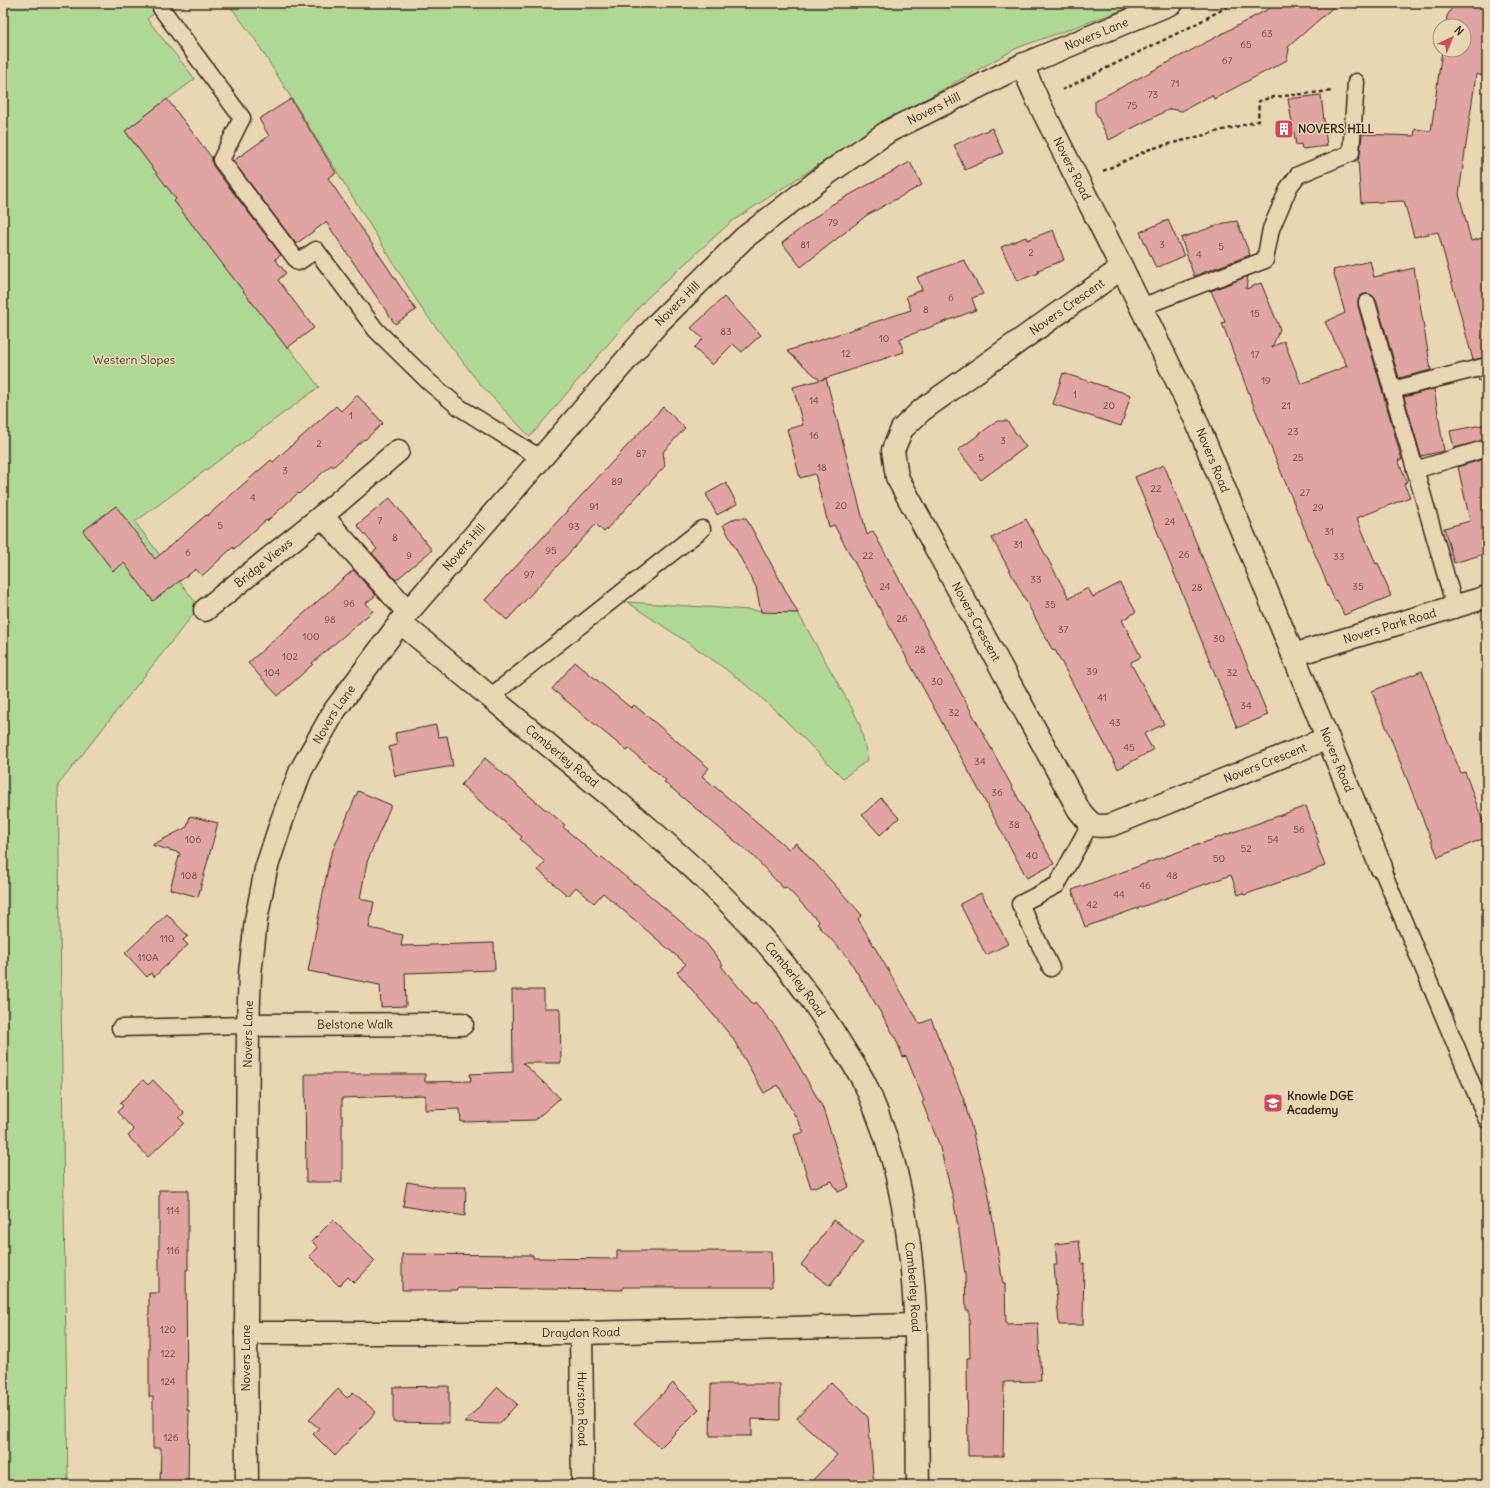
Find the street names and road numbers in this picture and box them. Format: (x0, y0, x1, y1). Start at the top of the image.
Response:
street label: Novers Lane (1062, 14, 1130, 53)
street label: Novers Hill (905, 89, 963, 128)
street label: Novers Road (1050, 134, 1095, 202)
street label: Novers Crescent (1026, 275, 1107, 338)
street label: Novers Hill (651, 278, 703, 329)
street label: Novers Road (1193, 426, 1233, 495)
street label: Novers Hill (439, 521, 488, 574)
street label: Bridge Views (231, 535, 295, 590)
street label: Novers Crescent (949, 579, 1004, 664)
street label: Novers Park Road (1341, 605, 1438, 647)
street label: Novers Lane (309, 682, 358, 746)
street label: Camberley Road (523, 721, 602, 790)
street label: Novers Road (1317, 725, 1357, 794)
street label: Novers Crescent (1221, 739, 1309, 786)
street label: Camberley Road (762, 939, 829, 1019)
street label: Novers Lane (240, 1000, 256, 1068)
street label: Belstone Walk (317, 1016, 393, 1032)
street label: Camberley Road (902, 1241, 924, 1333)
street label: Novers Lane (238, 1324, 253, 1392)
street label: Draydon Road (542, 1324, 621, 1340)
street label: Hurston Road (575, 1371, 590, 1446)

